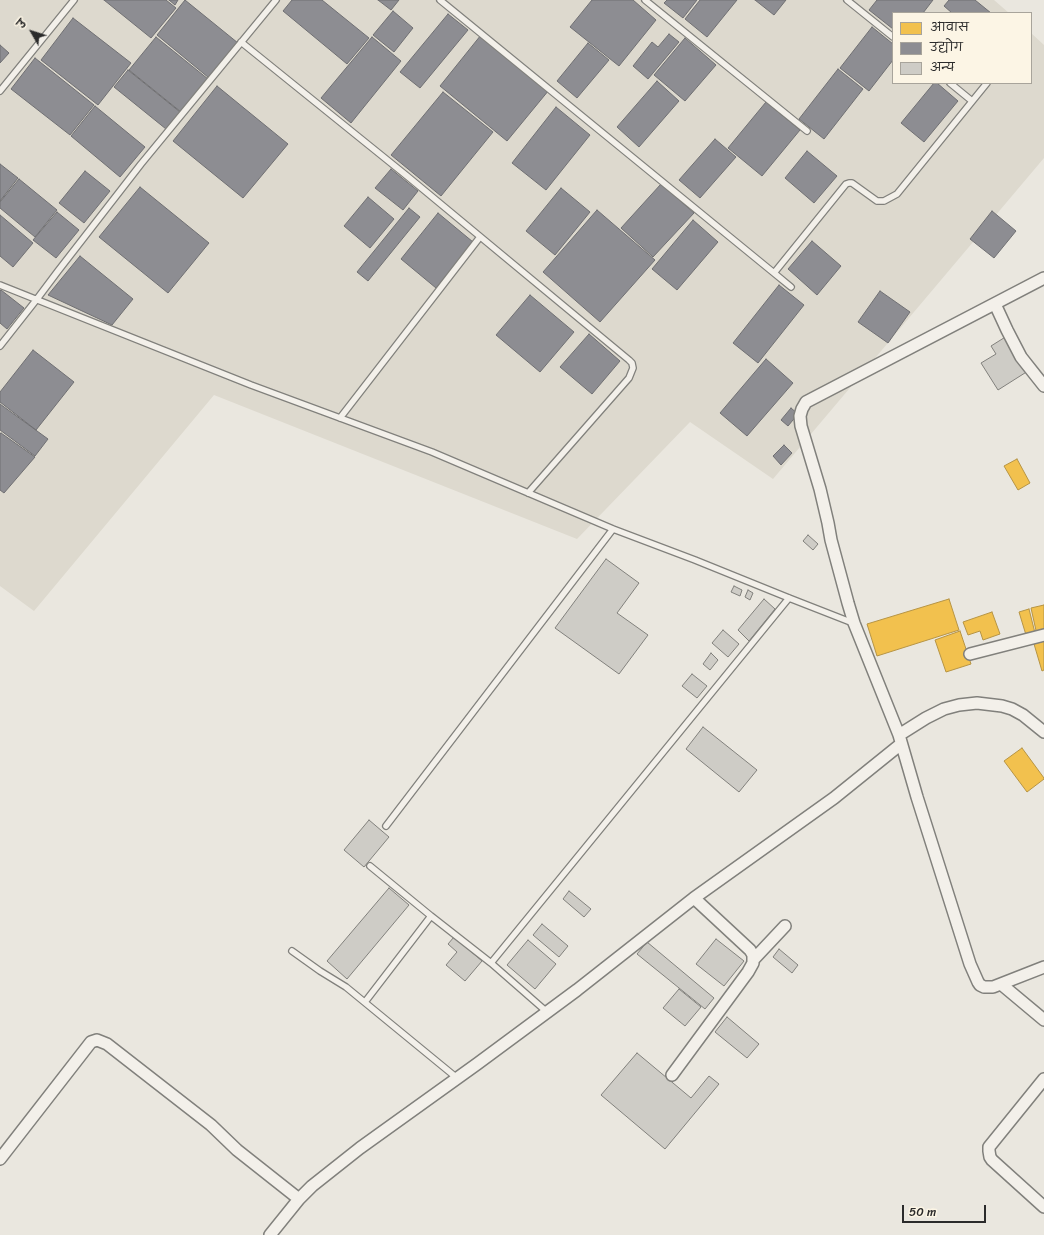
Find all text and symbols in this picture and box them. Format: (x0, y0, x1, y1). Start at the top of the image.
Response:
north arrow (12, 12, 52, 52)
legend (892, 12, 1032, 84)
text: उ (13, 15, 32, 33)
text: आवास (930, 16, 969, 38)
text: उद्योग (930, 36, 963, 58)
text: अन्य (930, 56, 954, 78)
scale bar (904, 1197, 988, 1223)
text: 50 m (909, 1201, 936, 1223)

